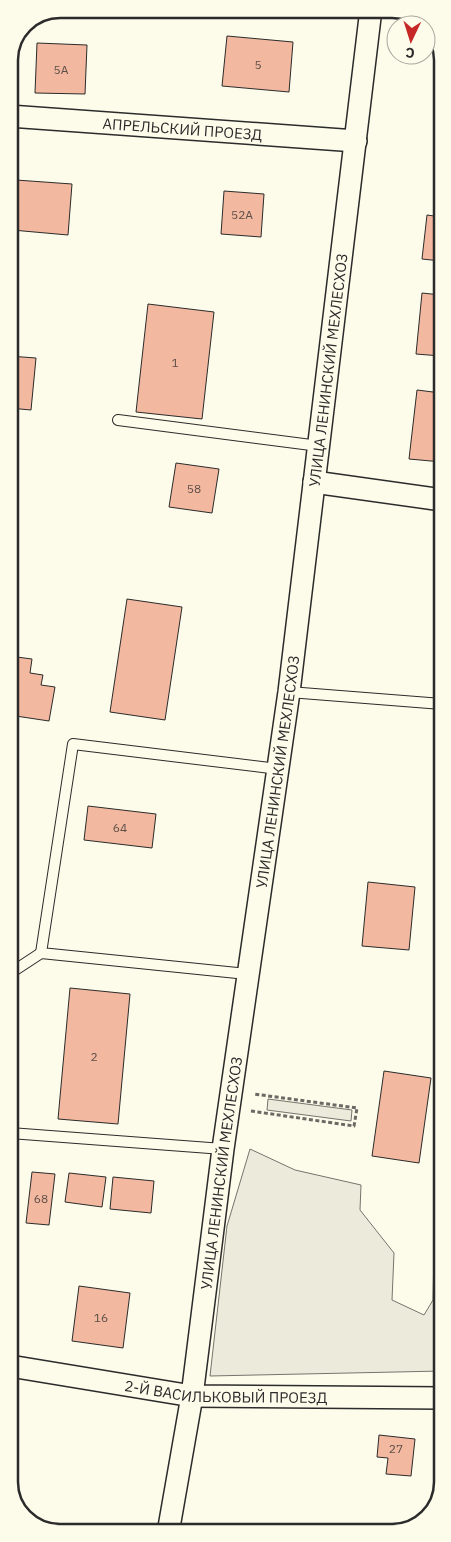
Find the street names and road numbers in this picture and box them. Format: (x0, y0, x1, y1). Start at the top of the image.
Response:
street label: АПРЕЛЬСКИЙ ПРОЕЗД (102, 113, 263, 144)
street label: УЛИЦА ЛЕНИНСКИЙ МЕХЛЕСХОЗ (304, 252, 351, 488)
street label: УЛИЦА ЛЕНИНСКИЙ МЕХЛЕСХОЗ (251, 654, 303, 890)
street label: УЛИЦА ЛЕНИНСКИЙ МЕХЛЕСХОЗ (196, 1055, 246, 1291)
street label: 2-Й ВАСИЛЬКОВЫЙ ПРОЕЗД (123, 1376, 328, 1407)

